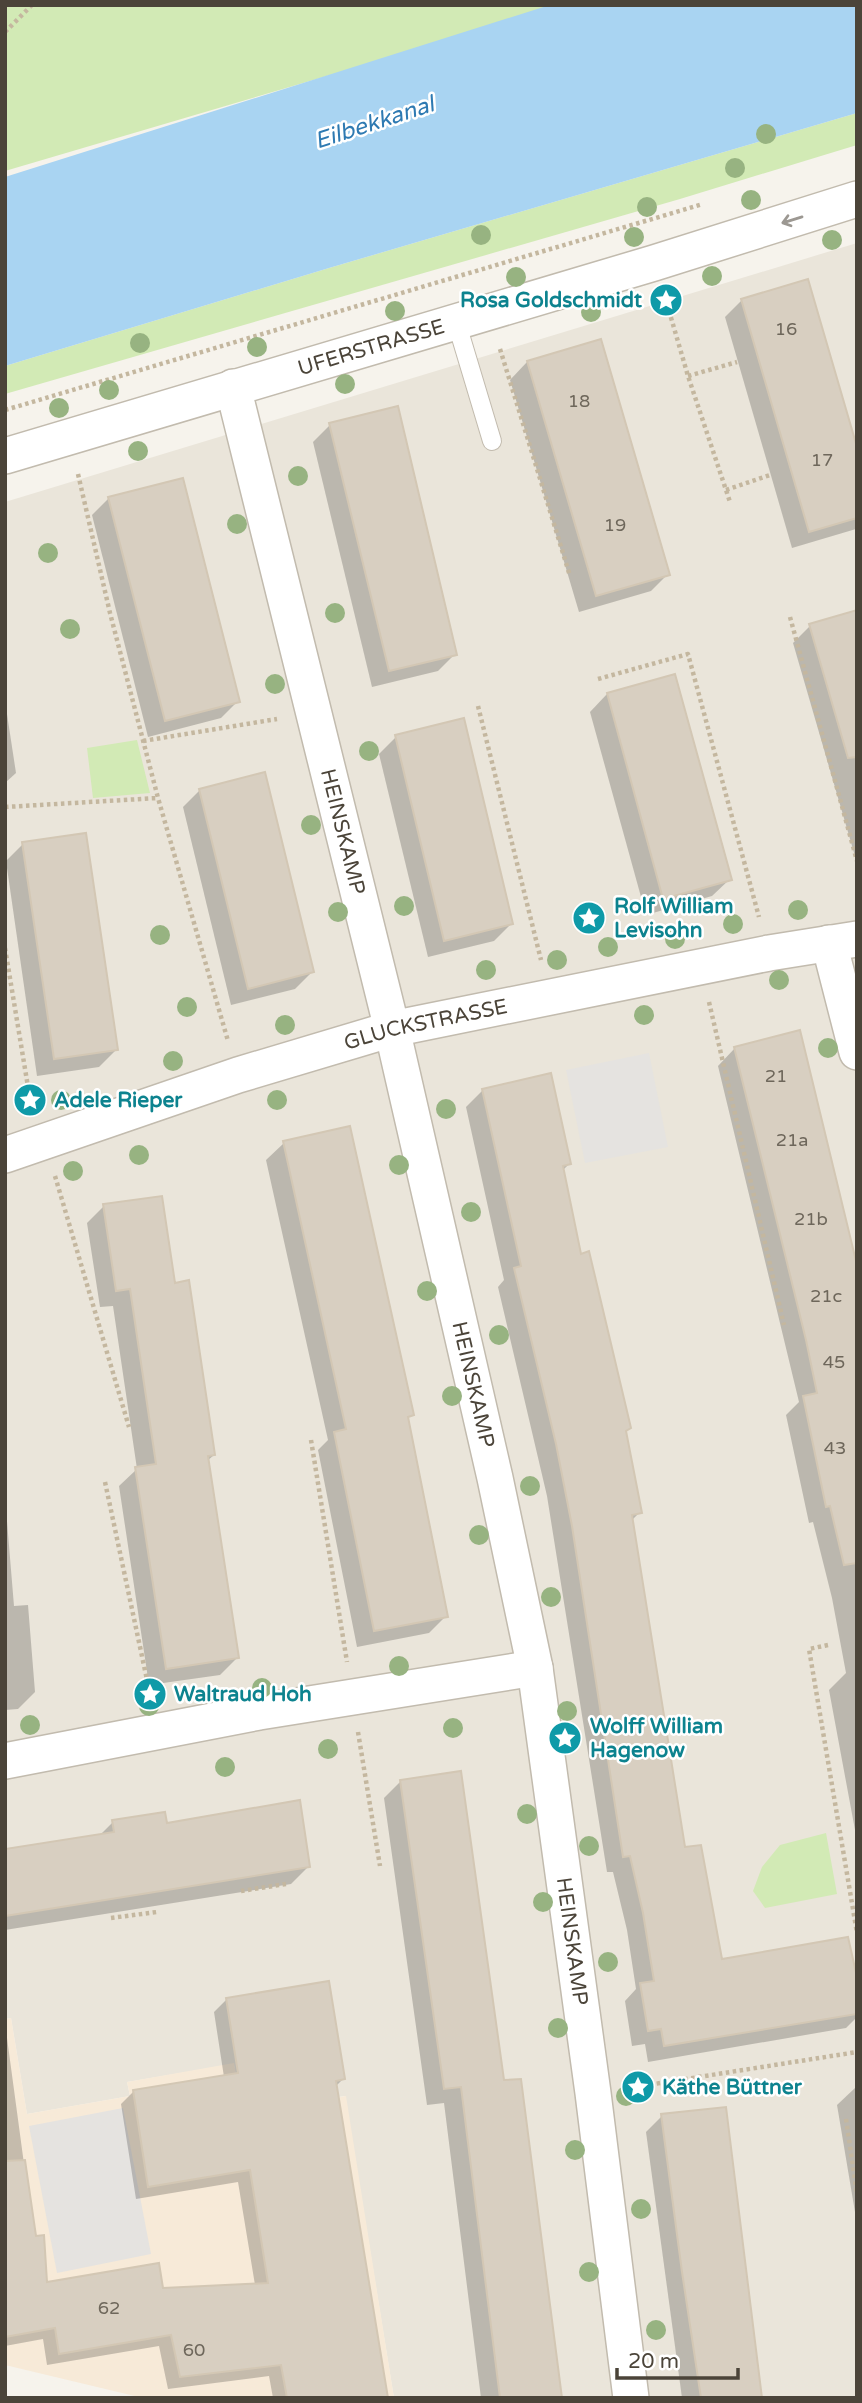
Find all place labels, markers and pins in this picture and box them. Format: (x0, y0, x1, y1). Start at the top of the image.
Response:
place icon: Rosa Goldschmidt (647, 281, 685, 319)
place label: Rosa Goldschmidt (460, 288, 642, 313)
place label: Rolf William Levisohn (614, 894, 733, 943)
place icon: Rolf William Levisohn (570, 899, 608, 937)
place icon: Adele Rieper (11, 1081, 49, 1119)
place label: Adele Rieper (54, 1088, 183, 1113)
place icon: Waltraud Hoh (131, 1675, 169, 1713)
place label: Waltraud Hoh (174, 1682, 312, 1707)
place label: Wolff William Hagenow (590, 1714, 723, 1763)
place icon: Wolff William Hagenow (546, 1719, 584, 1757)
place icon: Käthe Büttner (619, 2068, 657, 2106)
place label: Käthe Büttner (662, 2075, 803, 2100)

